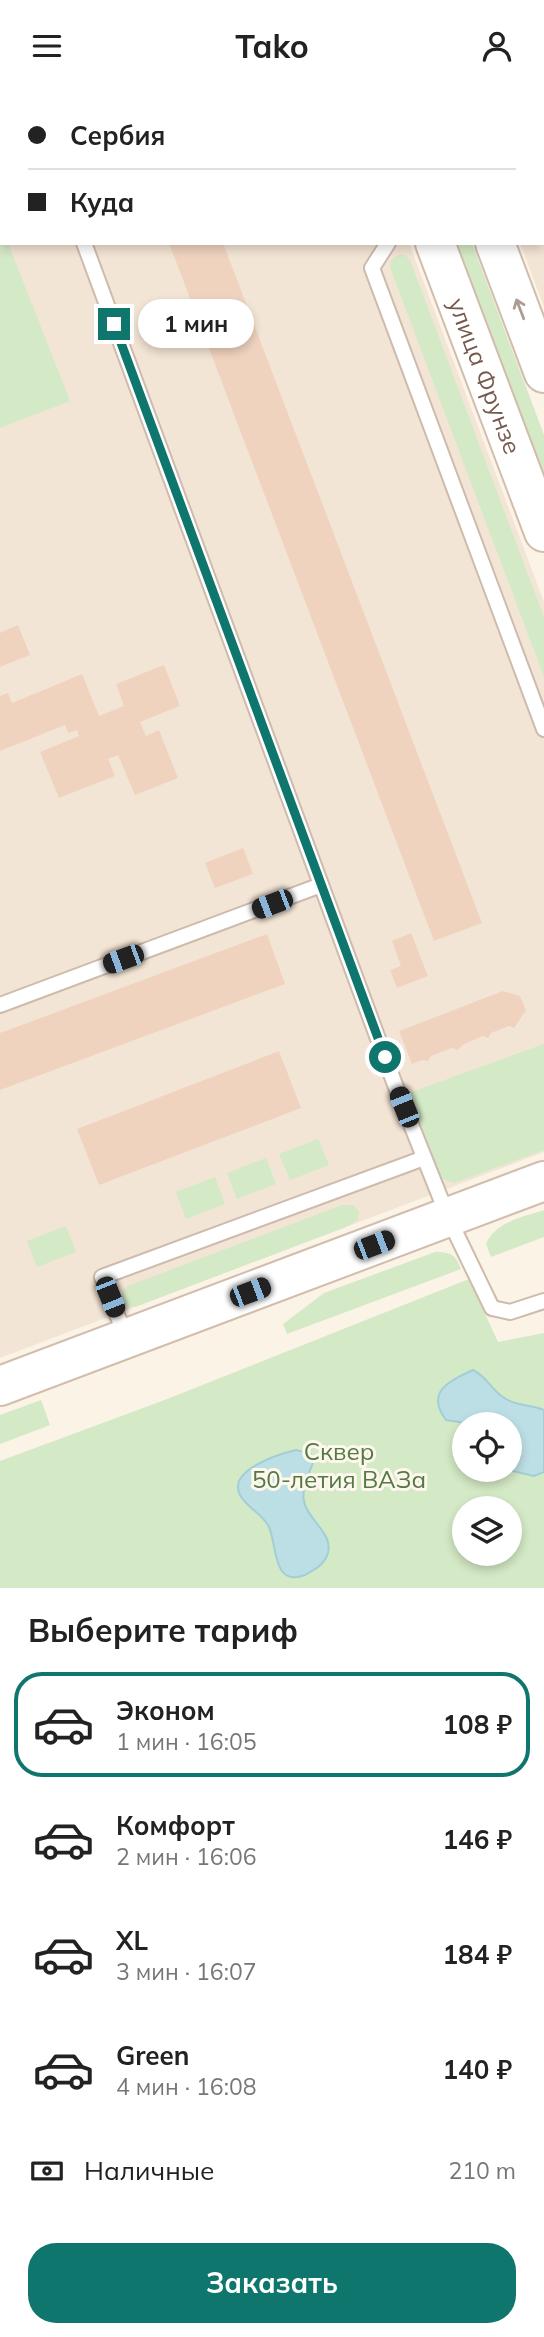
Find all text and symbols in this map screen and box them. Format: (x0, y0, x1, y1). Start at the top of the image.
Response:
text: Tako (235, 26, 309, 66)
icon: menu (28, 27, 66, 65)
icon: person (478, 27, 516, 65)
text: Сербия (70, 119, 165, 152)
text: Куда (70, 186, 134, 219)
street label: улица Фрунзе (442, 294, 528, 458)
callout: 1 мин (138, 299, 254, 349)
one-way arrow (513, 299, 525, 320)
route end (98, 308, 130, 340)
text: 1 мин (164, 309, 228, 338)
car (249, 887, 296, 921)
car (100, 942, 147, 976)
route start (369, 1041, 401, 1073)
car (387, 1084, 422, 1130)
car (351, 1228, 398, 1262)
car (93, 1274, 128, 1320)
car (227, 1275, 274, 1309)
map controls (452, 1412, 522, 1566)
button: locate (452, 1412, 522, 1482)
park label: Сквер 50-летия ВАЗа (252, 1436, 426, 1494)
button: layers (452, 1496, 522, 1566)
text: Выберите тариф (28, 1610, 298, 1650)
icon: car (32, 1693, 95, 1756)
text: Эконом (116, 1694, 215, 1727)
text: 108 ₽ (442, 1708, 512, 1741)
text: 1 мин · 16:05 (116, 1727, 256, 1756)
icon: car (32, 1808, 95, 1871)
text: Комфорт (116, 1809, 235, 1842)
text: 146 ₽ (442, 1823, 512, 1856)
text: 2 мин · 16:06 (116, 1842, 256, 1871)
icon: car (32, 1923, 95, 1986)
text: XL (116, 1924, 148, 1957)
text: 184 ₽ (442, 1938, 512, 1971)
text: 3 мин · 16:07 (116, 1957, 256, 1986)
icon: car (32, 2038, 95, 2101)
text: Green (116, 2039, 189, 2072)
text: 140 ₽ (442, 2053, 512, 2086)
text: 4 мин · 16:08 (116, 2072, 256, 2101)
icon: cash (28, 2152, 66, 2190)
text: Наличные (84, 2154, 214, 2187)
text: 210 m (448, 2156, 516, 2185)
button: Заказать (28, 2243, 516, 2323)

